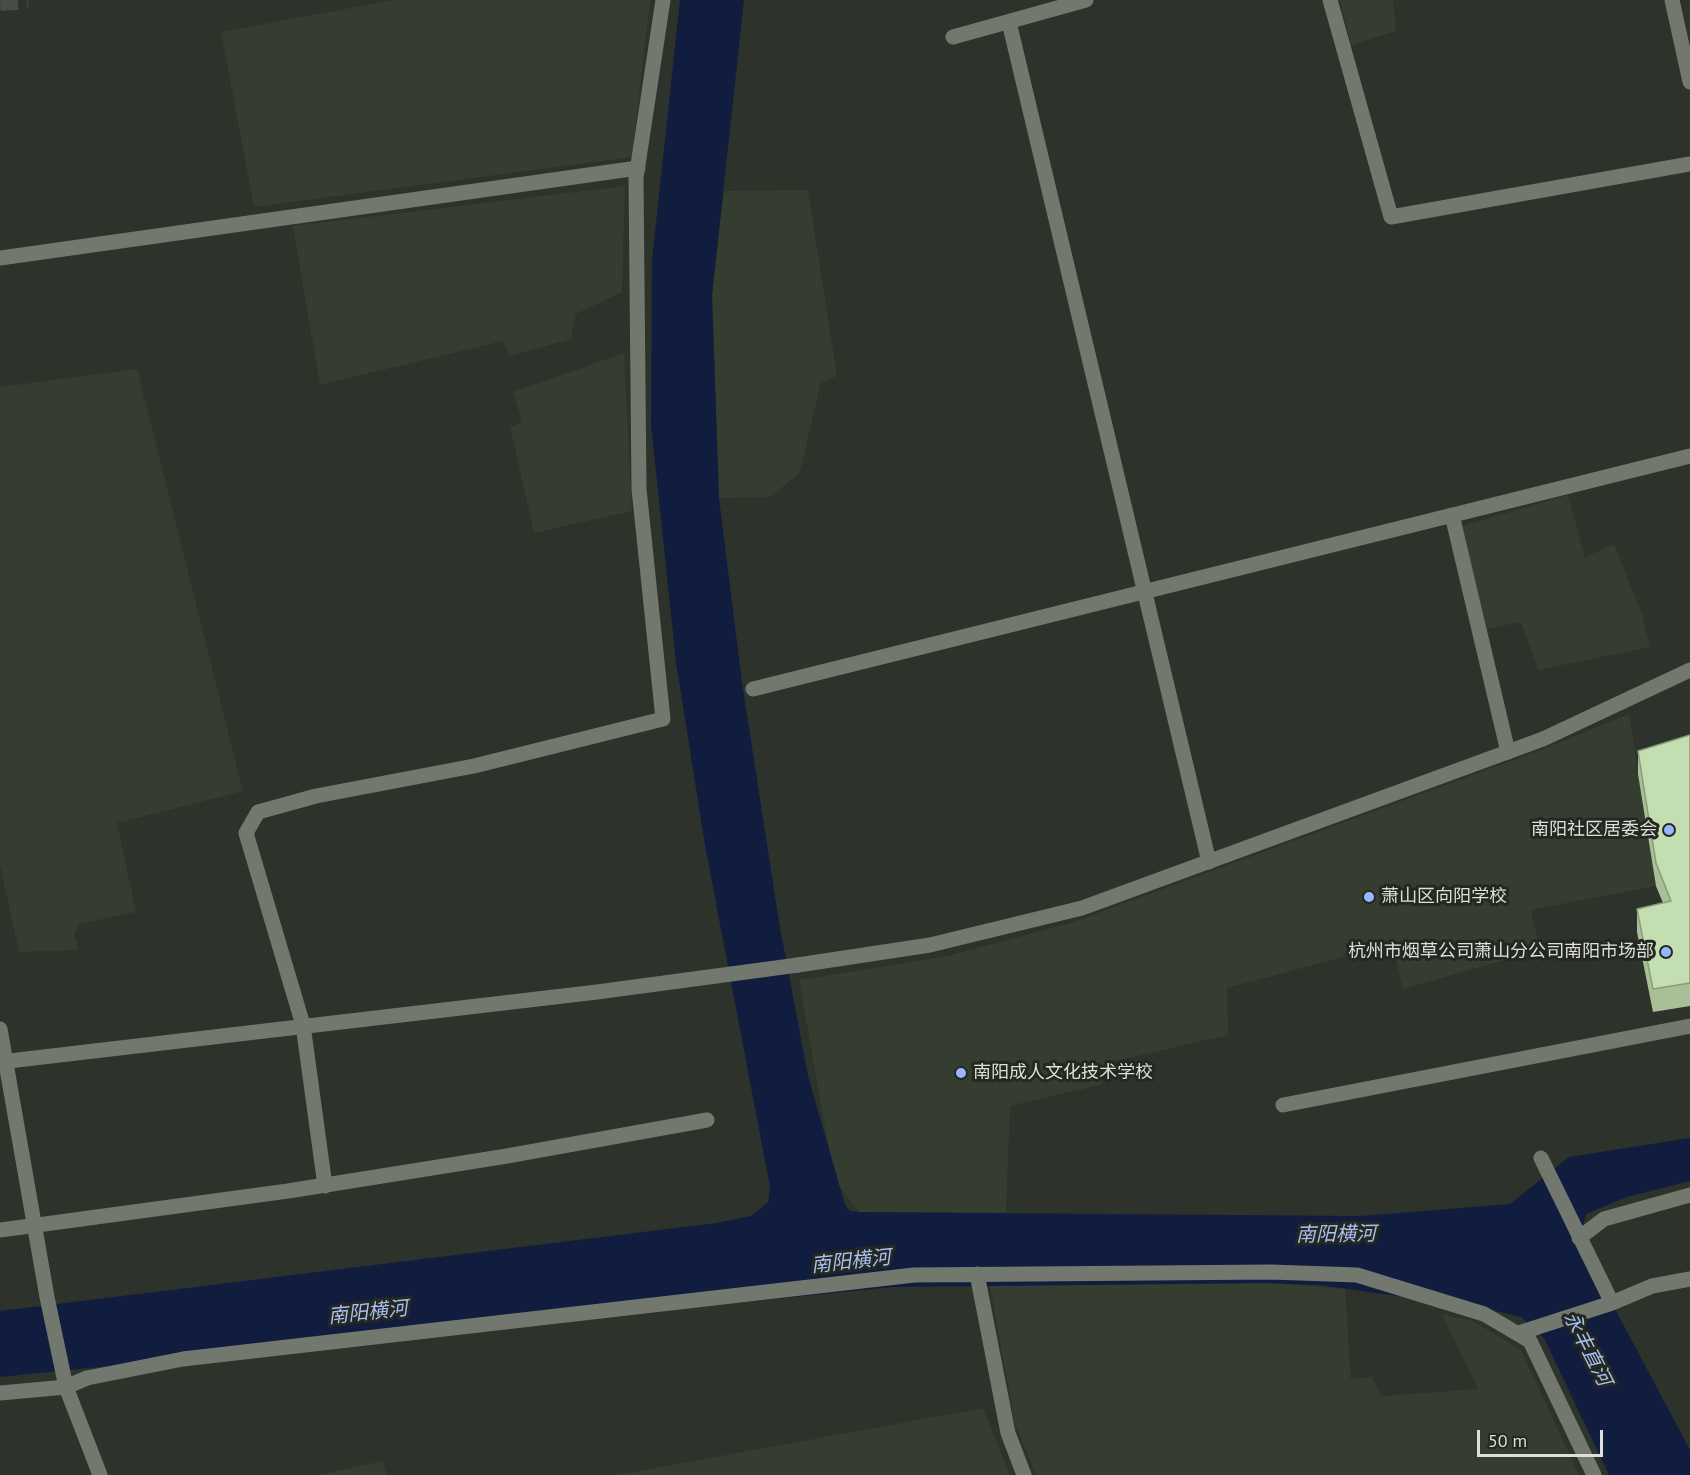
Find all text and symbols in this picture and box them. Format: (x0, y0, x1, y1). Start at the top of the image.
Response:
place label: 南阳社区居委会 (1531, 819, 1657, 841)
marker: 南阳社区居委会 (1662, 823, 1676, 837)
place label: 萧山区向阳学校 (1381, 886, 1507, 908)
marker: 萧山区向阳学校 (1362, 890, 1376, 904)
place label: 杭州市烟草公司萧山分公司南阳市场部 (1348, 941, 1654, 963)
marker: 杭州市烟草公司萧山分公司南阳市场部 (1659, 945, 1673, 959)
place label: 南阳成人文化技术学校 (973, 1062, 1153, 1084)
marker: 南阳成人文化技术学校 (954, 1066, 968, 1080)
water label: 南阳横河 (1296, 1222, 1376, 1248)
water label: 南阳横河 (810, 1246, 892, 1278)
water label: 南阳横河 (327, 1297, 409, 1329)
water label: 永丰直河 (1558, 1308, 1616, 1390)
scale bar (1480, 1418, 1606, 1456)
text: 50 m (1488, 1429, 1527, 1452)

